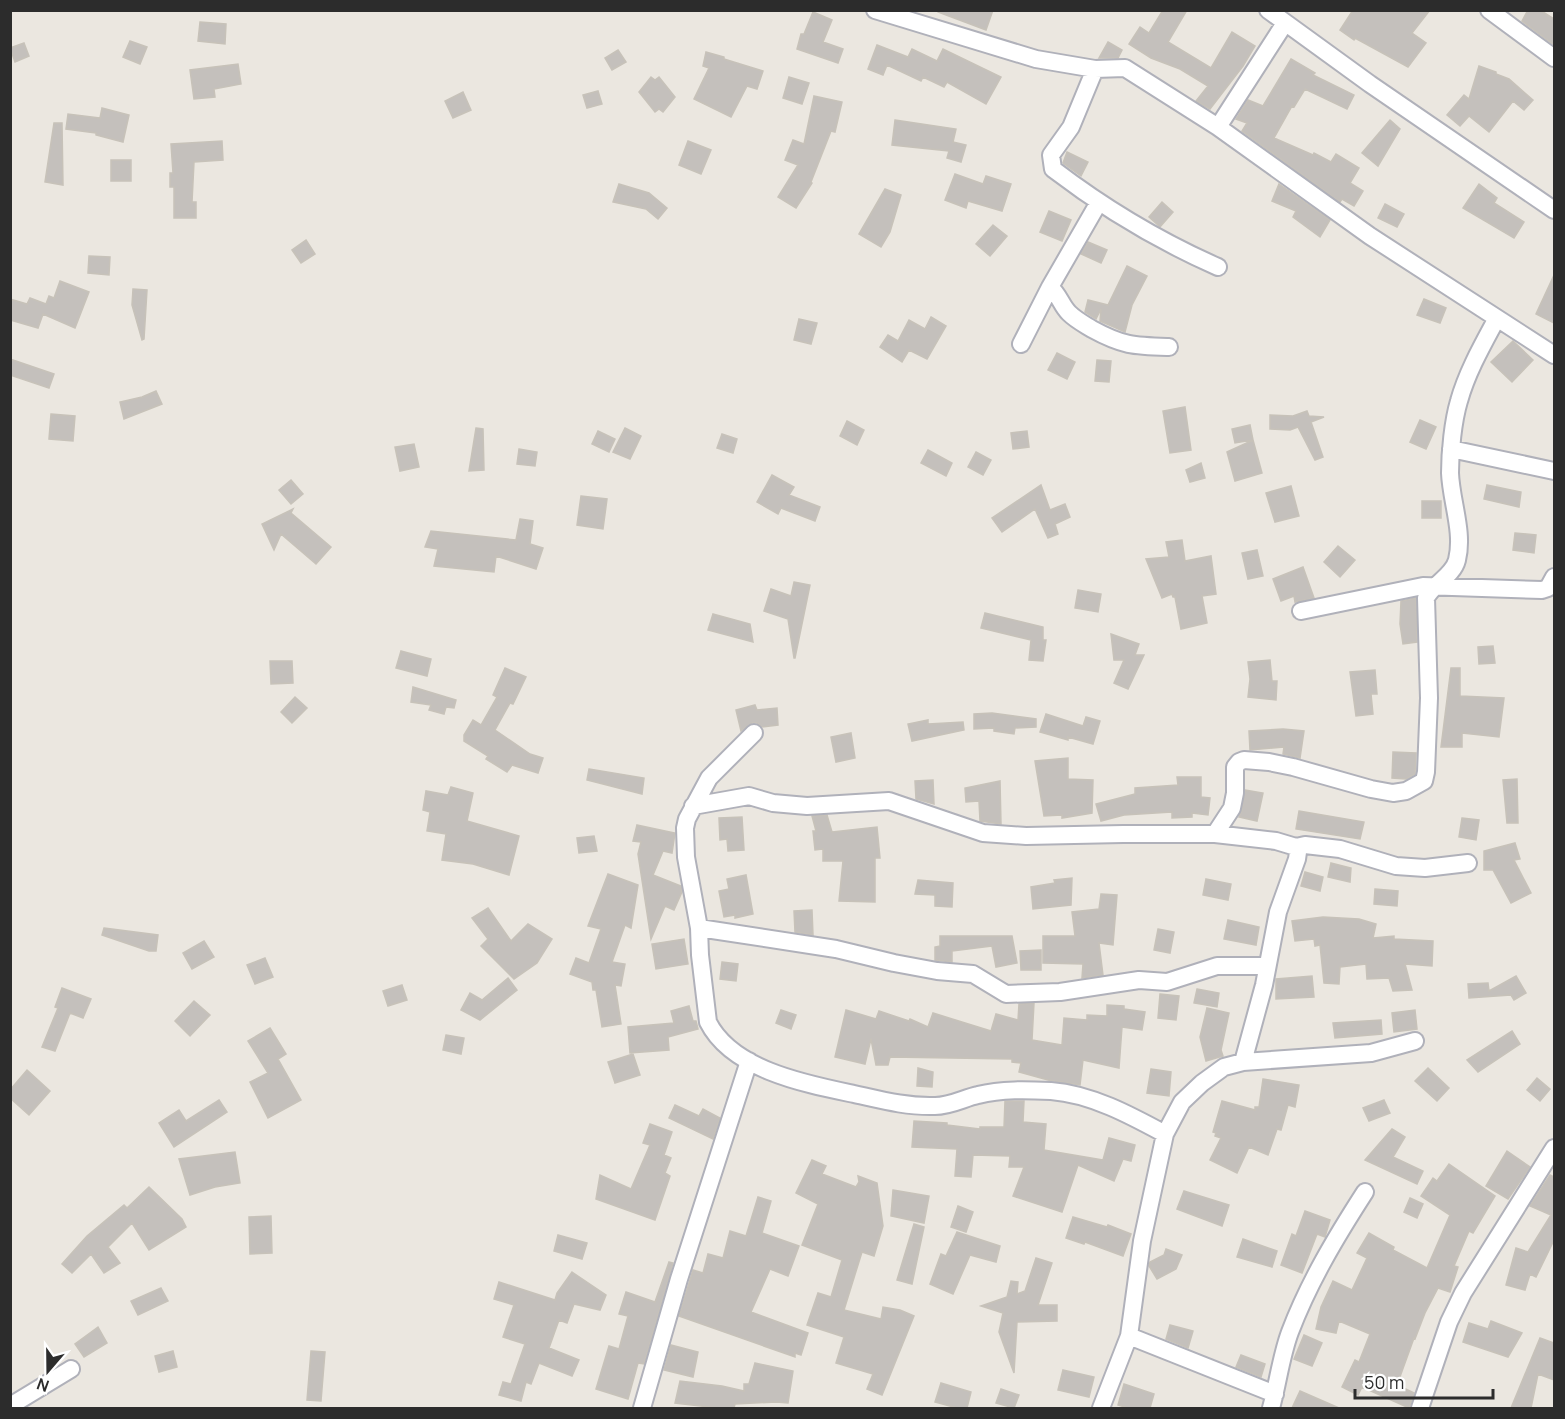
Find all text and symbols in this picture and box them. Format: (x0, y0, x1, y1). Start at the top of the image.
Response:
north arrow (18, 1341, 78, 1401)
scale bar (1355, 1362, 1493, 1400)
text: 50 m (1364, 1370, 1404, 1394)
text: N (34, 1373, 52, 1397)

